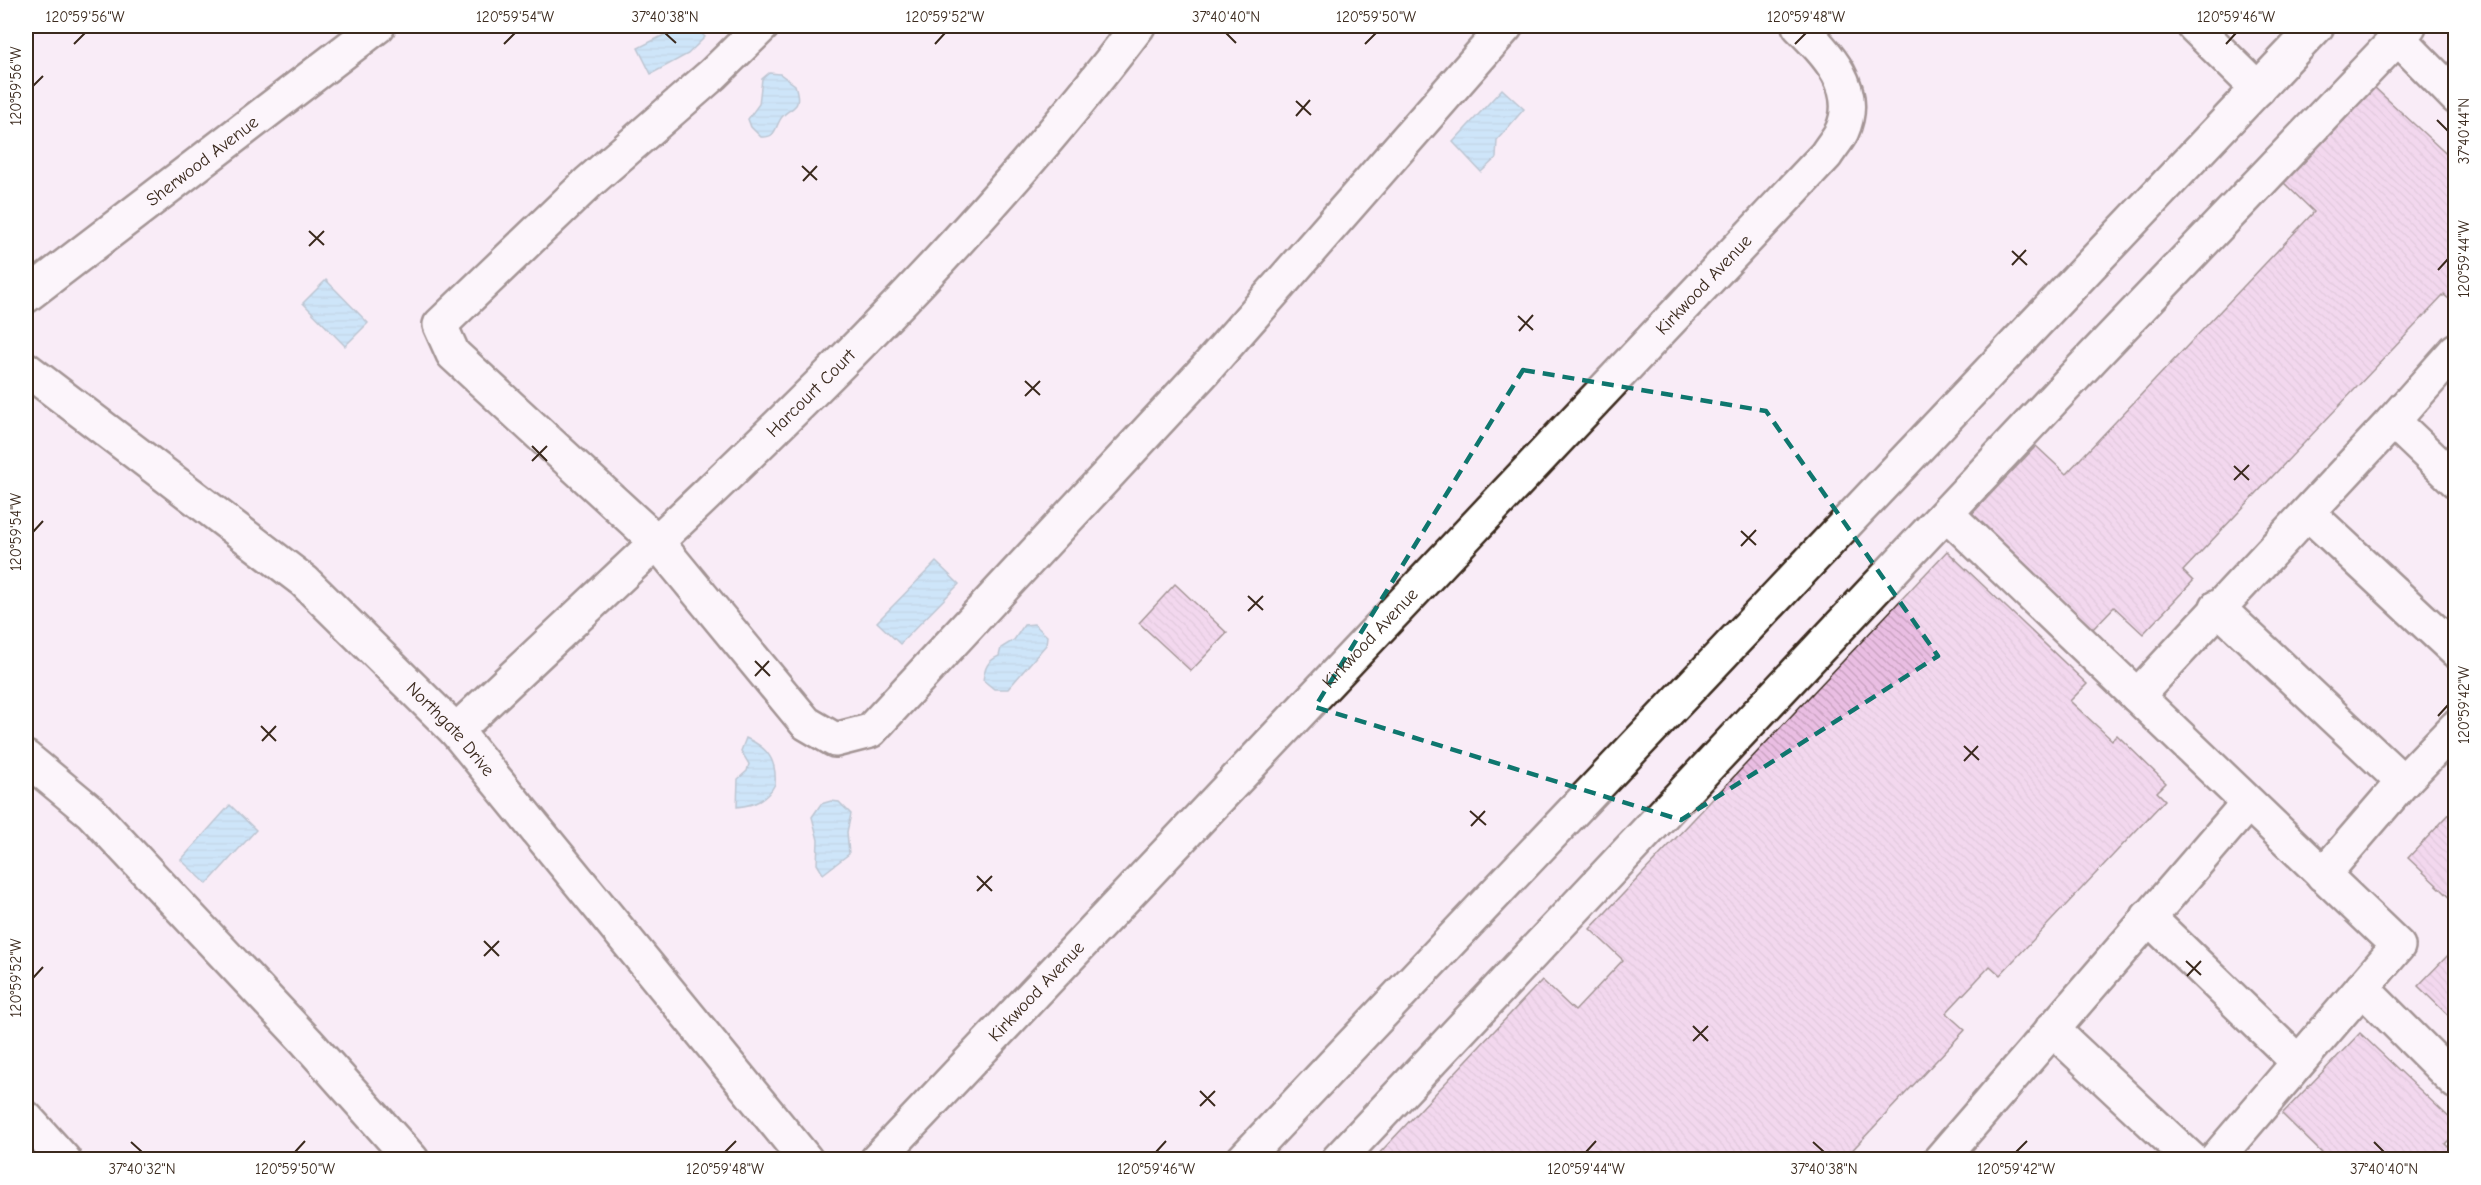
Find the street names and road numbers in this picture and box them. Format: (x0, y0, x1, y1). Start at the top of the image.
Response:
street label: Sherwood Avenue (142, 111, 262, 211)
street label: Kirkwood Avenue (1651, 230, 1756, 339)
street label: Harcourt Court (762, 344, 860, 442)
street label: Kirkwood Avenue (1318, 583, 1422, 692)
street label: Northgate Drive (402, 678, 499, 780)
street label: Kirkwood Avenue (984, 937, 1089, 1046)

